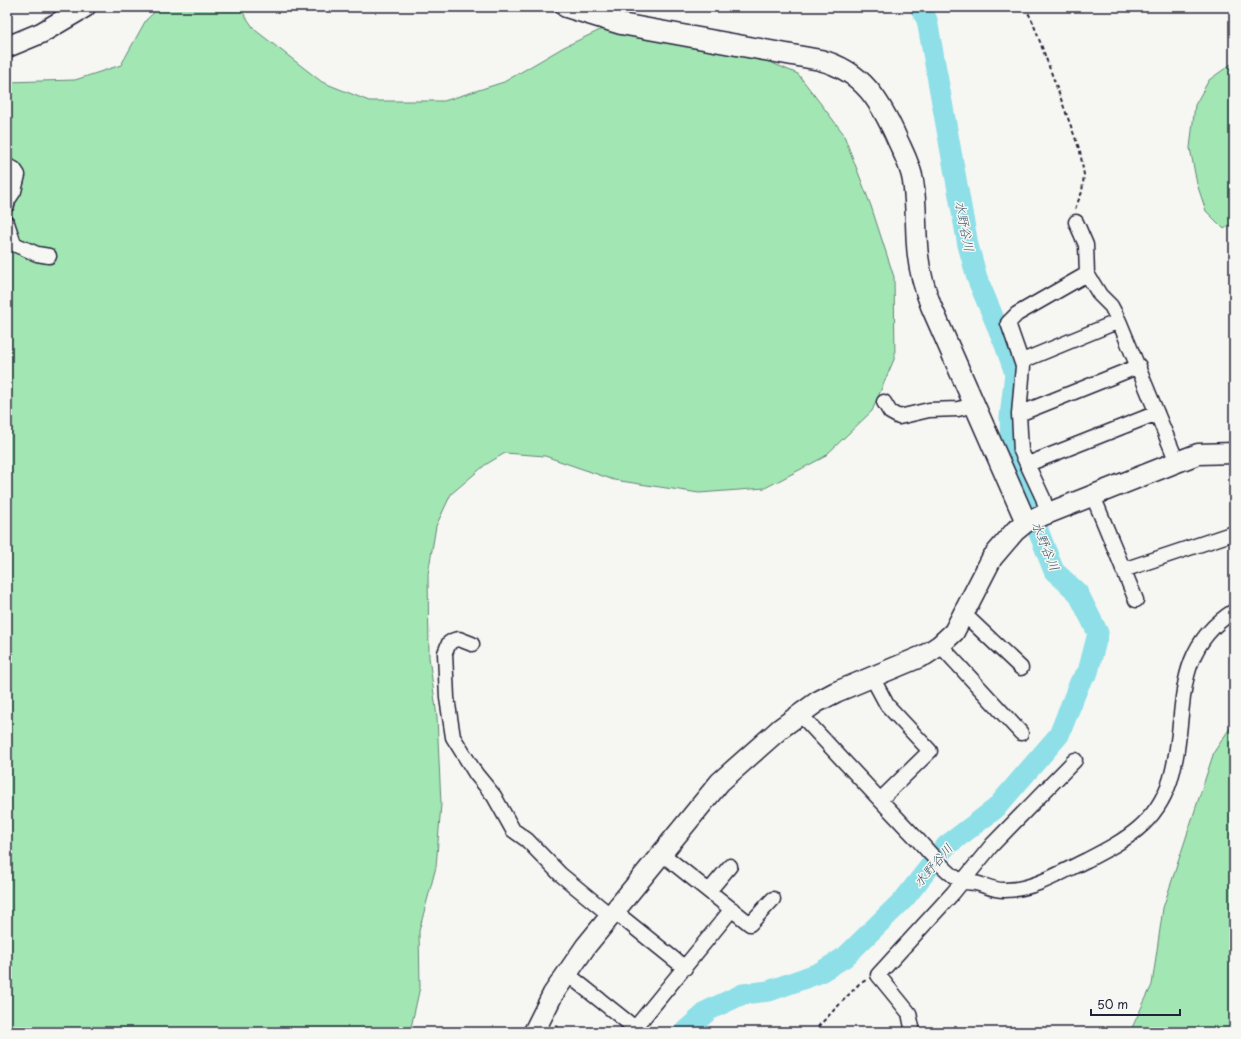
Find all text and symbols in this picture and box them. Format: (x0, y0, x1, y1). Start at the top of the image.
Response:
water label: 水野谷川 (951, 199, 980, 253)
water label: 水野谷川 (1028, 518, 1065, 573)
water label: 水野谷川 (908, 839, 957, 891)
scale bar (1091, 991, 1180, 1017)
text: 50 m (1097, 995, 1128, 1013)

